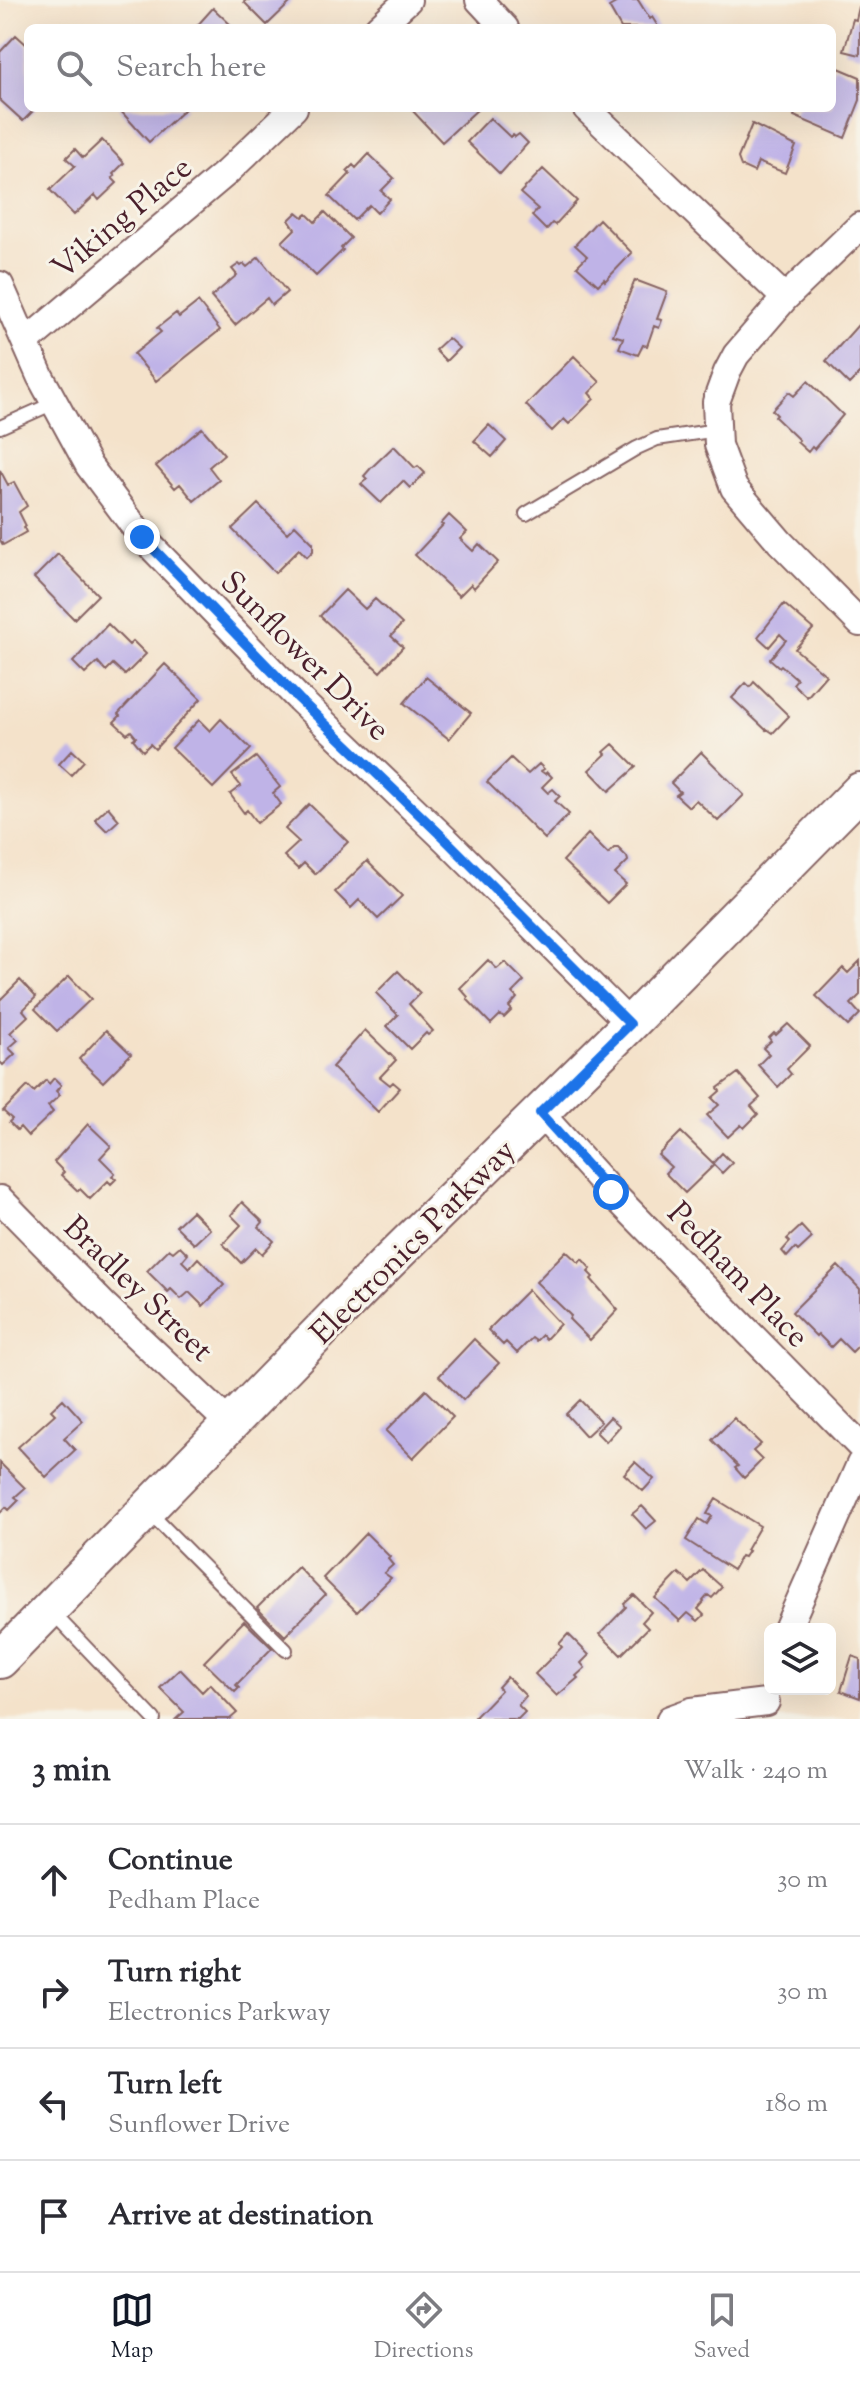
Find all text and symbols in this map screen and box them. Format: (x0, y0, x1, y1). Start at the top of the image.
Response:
search box (24, 24, 836, 112)
icon: search (52, 46, 96, 90)
text: Search here (116, 47, 266, 90)
street label: Viking Place (43, 147, 203, 292)
route end (124, 519, 160, 555)
street label: Sunflower Drive (208, 562, 399, 753)
street label: Electronics Parkway (301, 1130, 527, 1356)
route start (593, 1174, 629, 1210)
street label: Pedham Place (655, 1193, 818, 1359)
street label: Bradley Street (52, 1207, 222, 1374)
map controls (764, 1623, 836, 1695)
button: layers (764, 1623, 836, 1695)
text: 3 min (32, 1747, 111, 1796)
text: Walk · 240 m (684, 1753, 828, 1790)
text: Continue (108, 1840, 233, 1883)
icon: ahead (32, 1858, 76, 1902)
text: 30 m (777, 1862, 828, 1899)
text: Pedham Place (108, 1883, 260, 1920)
text: Turn right (108, 1952, 241, 1995)
icon: right (32, 1970, 76, 2014)
text: 30 m (777, 1974, 828, 2011)
text: Electronics Parkway (108, 1995, 331, 2032)
text: Turn left (108, 2064, 222, 2107)
icon: left (32, 2082, 76, 2126)
text: 180 m (765, 2086, 828, 2123)
text: Sunflower Drive (108, 2107, 290, 2144)
icon: arrive (32, 2194, 76, 2238)
text: Arrive at destination (108, 2195, 373, 2238)
tab: Map (110, 2288, 154, 2368)
tab: Directions (374, 2288, 473, 2368)
tab: Saved (693, 2288, 750, 2368)

